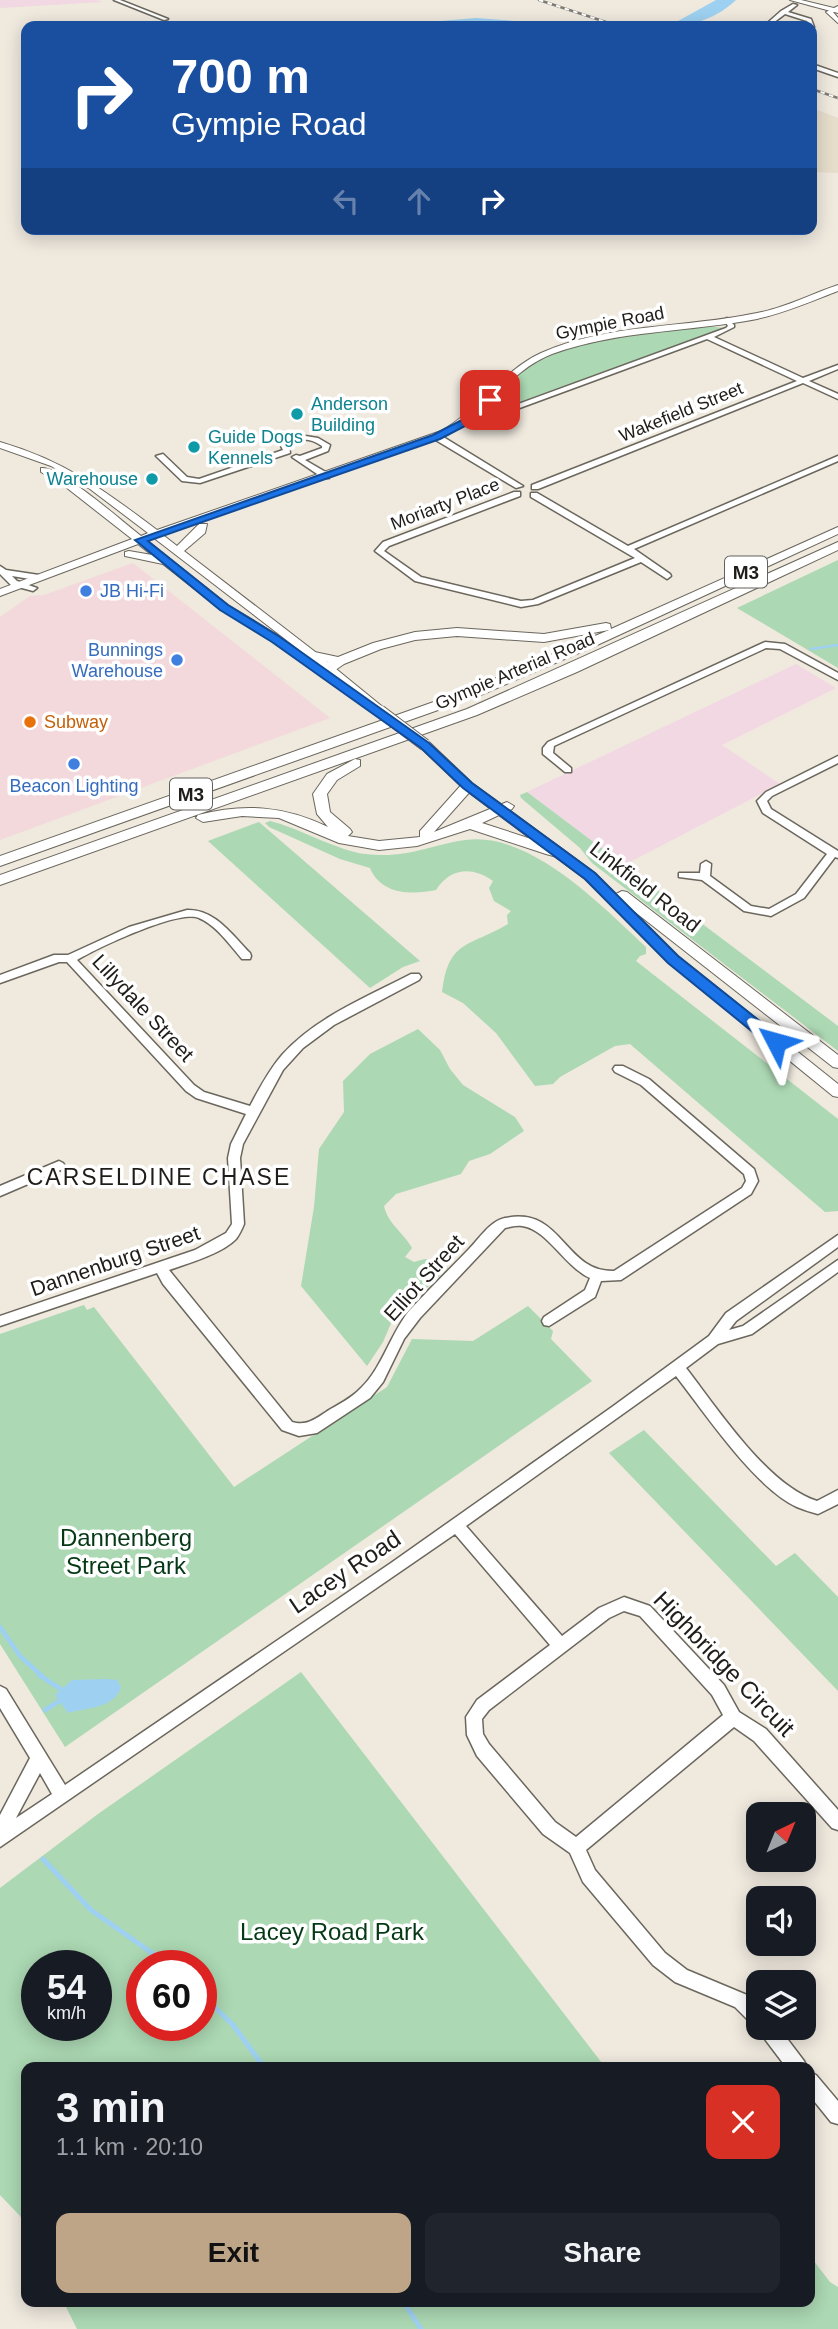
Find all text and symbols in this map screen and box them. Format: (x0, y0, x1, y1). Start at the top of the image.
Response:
icon: right (56, 49, 147, 140)
text: 700 m (171, 49, 310, 103)
text: Gympie Road (171, 106, 367, 142)
icon: left (327, 182, 365, 220)
icon: ahead (400, 182, 438, 220)
icon: right (473, 182, 511, 220)
street label: Gympie Road (554, 303, 666, 343)
pin (460, 370, 520, 430)
street label: Wakefield Street (616, 378, 746, 446)
icon: arrive (471, 381, 509, 419)
place label: Anderson Building (311, 394, 388, 435)
marker: Anderson Building (289, 406, 305, 422)
place label: Guide Dogs Kennels (208, 427, 303, 468)
marker: Guide Dogs Kennels (186, 439, 202, 455)
place label: Warehouse (47, 469, 138, 489)
marker: Warehouse (144, 471, 160, 487)
street label: Moriarty Place (388, 474, 502, 534)
road number: M3 (725, 556, 767, 587)
place label: JB Hi-Fi (100, 581, 164, 601)
marker: JB Hi-Fi (78, 583, 94, 599)
street label: Gympie Arterial Road (432, 628, 598, 714)
place label: Bunnings Warehouse (72, 640, 163, 681)
marker: Bunnings Warehouse (169, 652, 185, 668)
place label: Subway (44, 712, 108, 732)
marker: Subway (22, 714, 38, 730)
marker: Beacon Lighting (66, 756, 82, 772)
place label: Beacon Lighting (9, 776, 139, 796)
road number: M3 (170, 778, 212, 810)
street label: Linkfield Road (586, 837, 705, 937)
street label: Lillydale Street (88, 949, 199, 1066)
position arrow (739, 1005, 813, 1079)
district label: CARSELDINE CHASE (27, 1164, 291, 1190)
street label: Dannenburg Street (27, 1221, 203, 1300)
street label: Elliot Street (379, 1230, 468, 1325)
park label: Dannenberg Street Park (60, 1524, 192, 1579)
street label: Lacey Road (284, 1525, 405, 1619)
street label: Highbridge Circuit (648, 1586, 801, 1742)
north arrow (746, 1802, 816, 1872)
map controls (746, 1802, 816, 2040)
button: sound (746, 1886, 816, 1956)
park label: Lacey Road Park (240, 1918, 425, 1945)
speed limit sign: 60 (126, 1950, 217, 2041)
text: 54 (47, 1967, 86, 2006)
button: layers (746, 1970, 816, 2040)
text: km/h (47, 2003, 86, 2023)
text: 3 min (56, 2084, 166, 2131)
button: close (706, 2085, 780, 2159)
text: 1.1 km · 20:10 (56, 2134, 203, 2160)
button: Exit (56, 2213, 411, 2293)
button: Share (425, 2213, 780, 2293)

